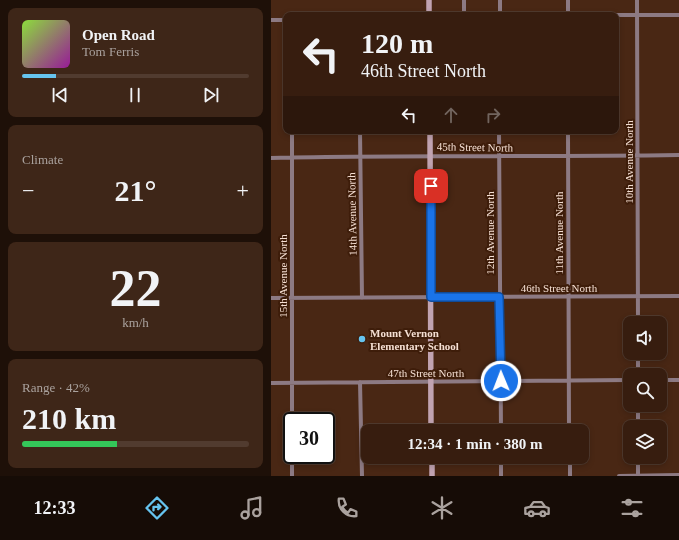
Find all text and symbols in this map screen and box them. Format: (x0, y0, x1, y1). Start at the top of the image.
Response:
text: Open Road (82, 27, 155, 43)
icon: left (295, 28, 347, 80)
text: 120 m (361, 28, 433, 59)
text: Tom Ferris (82, 44, 139, 59)
text: 46th Street North (361, 61, 486, 81)
icon: previous (49, 84, 71, 106)
icon: pause (124, 84, 146, 106)
icon: next (200, 84, 222, 106)
icon: left (398, 104, 420, 126)
icon: ahead (440, 104, 462, 126)
icon: right (482, 104, 504, 126)
street label: 10th Avenue North (623, 120, 635, 204)
street label: 45th Street North (437, 140, 514, 154)
text: Climate (22, 152, 63, 167)
pin (414, 169, 448, 203)
street label: 14th Avenue North (345, 172, 359, 256)
text: 21° (115, 174, 157, 207)
icon: arrive (420, 175, 442, 197)
text: − (22, 178, 34, 203)
text: + (237, 178, 249, 203)
street label: 12th Avenue North (484, 191, 496, 275)
street label: 11th Avenue North (553, 191, 565, 275)
street label: 15th Avenue North (277, 234, 289, 318)
text: 22 (110, 260, 162, 317)
street label: 46th Street North (521, 282, 598, 294)
text: km/h (122, 315, 149, 330)
map controls (623, 316, 667, 464)
button: sound (623, 316, 667, 360)
place label: Mount Vernon Elementary School (370, 327, 459, 352)
marker: Mount Vernon Elementary School (357, 334, 367, 344)
position arrow (480, 360, 522, 402)
street label: 47th Street North (388, 367, 465, 379)
button: search (623, 368, 667, 412)
text: Range · 42% (22, 380, 90, 395)
text: 210 km (22, 402, 116, 435)
speed limit sign: 30 (283, 412, 335, 464)
button: layers (623, 420, 667, 464)
text: 12:34 · 1 min · 380 m (408, 436, 543, 452)
icon: directions (143, 494, 171, 522)
icon: music (238, 494, 266, 522)
icon: phone (333, 494, 361, 522)
icon: climate (428, 494, 456, 522)
icon: car (523, 494, 551, 522)
icon: filters (618, 494, 646, 522)
text: 12:33 (34, 498, 76, 518)

